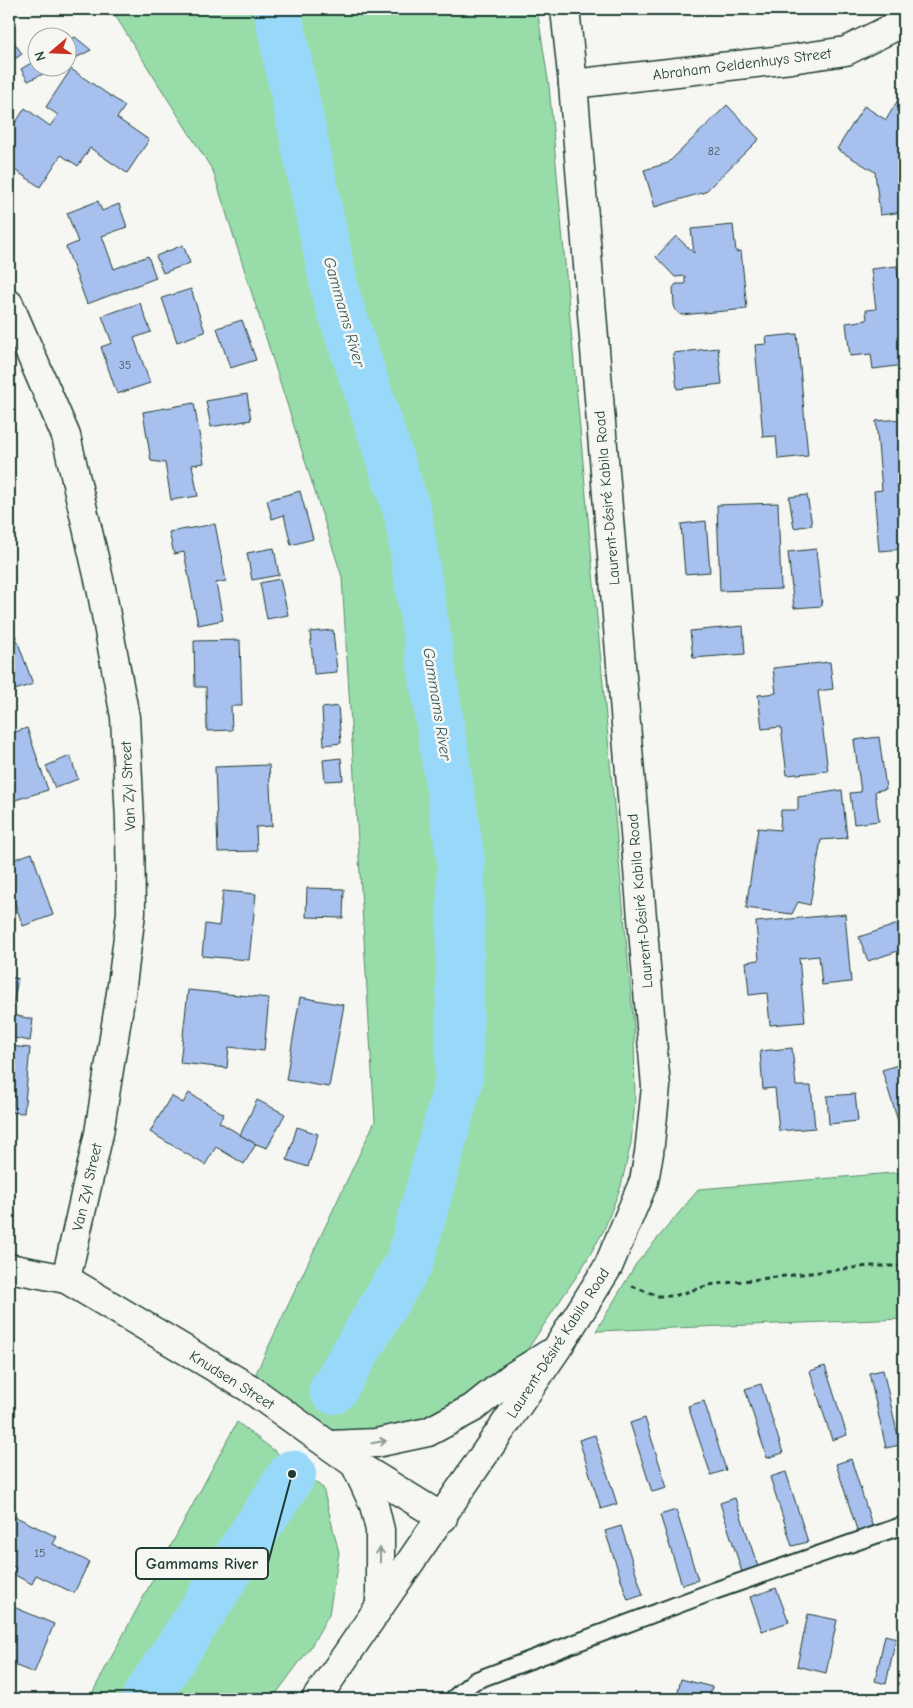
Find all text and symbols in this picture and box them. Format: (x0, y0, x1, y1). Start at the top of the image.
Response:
north arrow (28, 28, 78, 78)
street label: Abraham Geldenhuys Street (652, 44, 833, 84)
text: N (31, 49, 50, 63)
house number: 82 (708, 144, 720, 158)
water label: Gammams River (320, 255, 369, 370)
house number: 35 (119, 358, 131, 372)
street label: Laurent-Désiré Kabila Road (590, 410, 624, 586)
water label: Gammams River (419, 646, 455, 762)
street label: Van Zyl Street (117, 740, 139, 831)
street label: Laurent-Désiré Kabila Road (623, 813, 657, 989)
street label: Van Zyl Street (68, 1141, 106, 1233)
street label: Laurent-Désiré Kabila Road (503, 1265, 613, 1421)
street label: Knudsen Street (186, 1347, 278, 1414)
one-way arrow (370, 1437, 386, 1447)
house number: 15 (34, 1546, 46, 1560)
callout: Gammams River (136, 1548, 268, 1579)
one-way arrow (375, 1548, 385, 1564)
text: Gammams River (146, 1555, 259, 1573)

